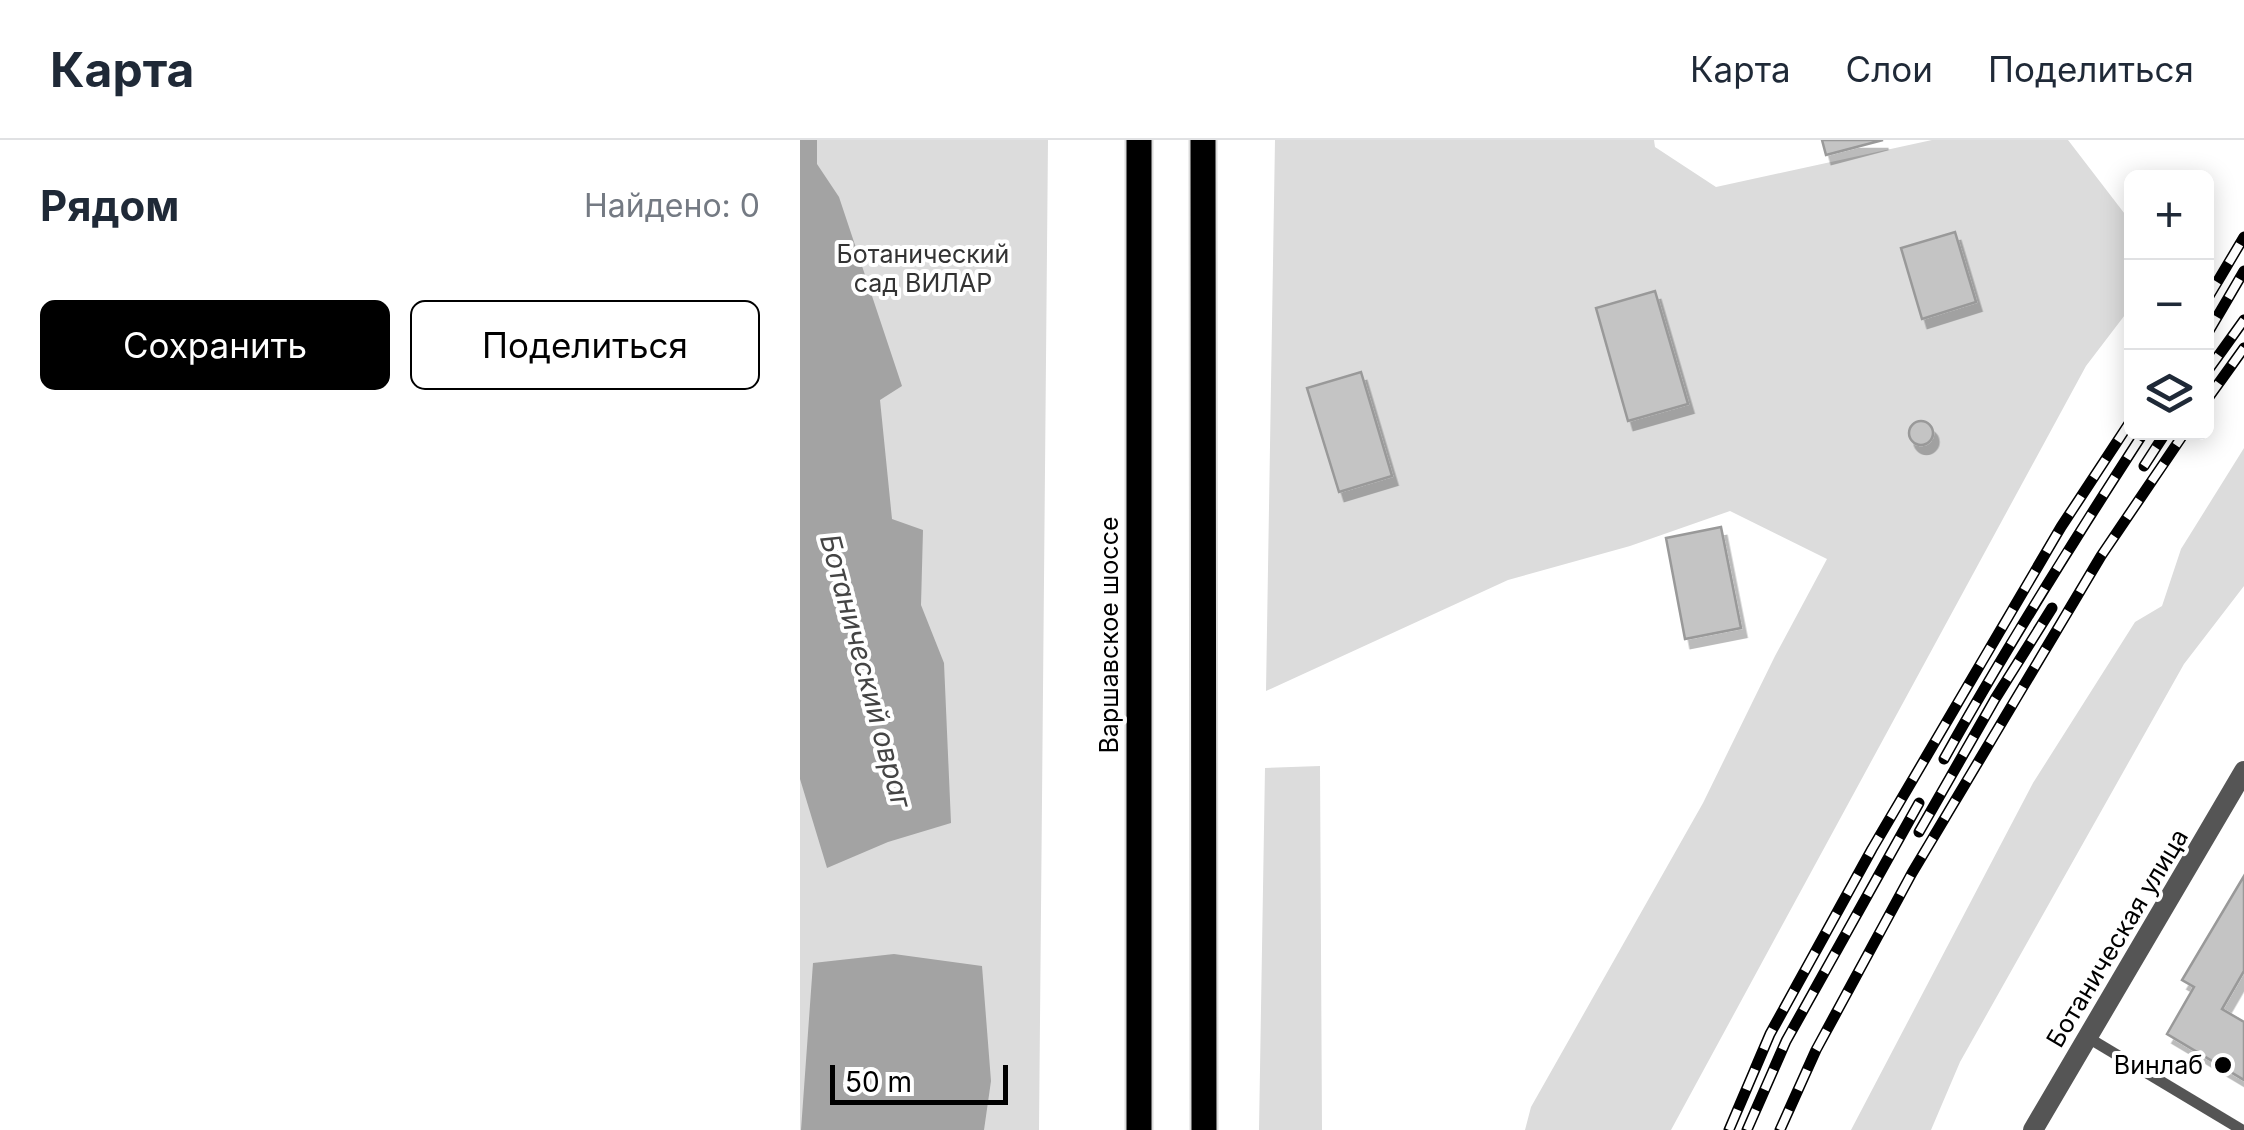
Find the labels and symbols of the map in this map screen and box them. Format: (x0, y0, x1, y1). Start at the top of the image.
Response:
park label: Ботанический сад ВИЛАР (837, 239, 1009, 298)
street label: Варшавское шоссе (1094, 517, 1124, 753)
water label: Ботанический овраг (813, 530, 919, 812)
street label: Ботаническая улица (2040, 823, 2194, 1053)
place label: Винлаб (2114, 1050, 2203, 1080)
marker: Винлаб (2212, 1054, 2234, 1076)
scale bar (830, 1060, 1008, 1104)

